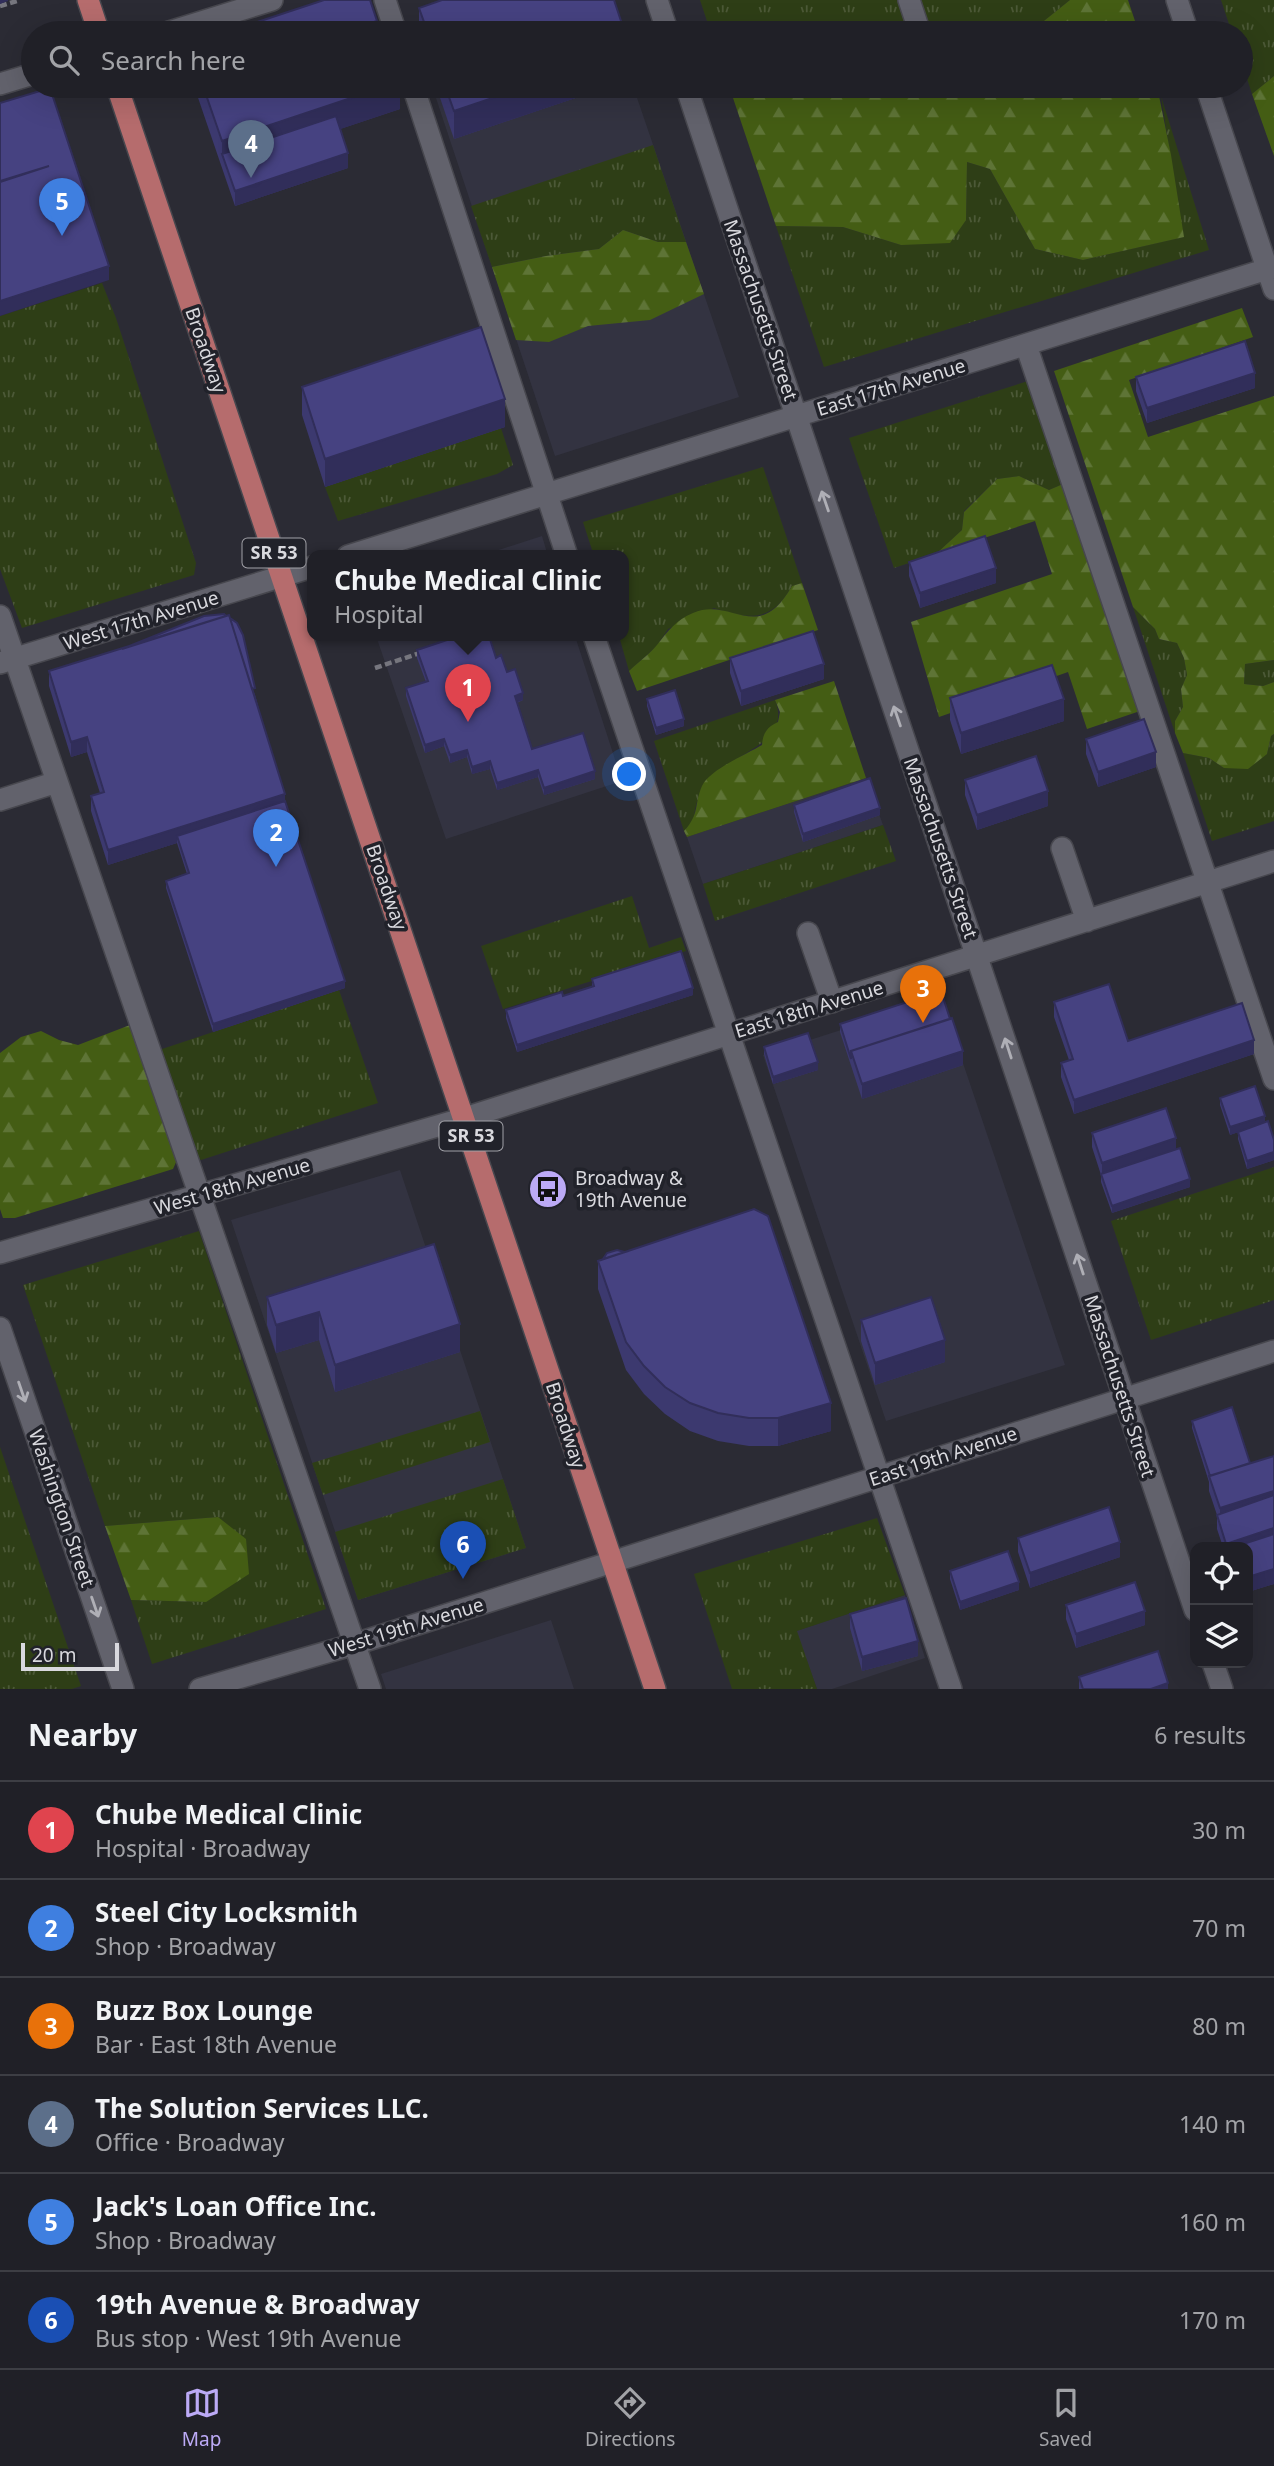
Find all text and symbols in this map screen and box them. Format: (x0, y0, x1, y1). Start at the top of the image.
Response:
search box (21, 21, 1253, 98)
icon: search (45, 41, 83, 79)
text: Search here (101, 42, 246, 78)
pin: 4 (228, 120, 274, 178)
pin: 5 (39, 178, 85, 236)
street label: Massachusetts Street (718, 216, 804, 404)
street label: Broadway (179, 304, 233, 397)
street label: East 17th Avenue (814, 352, 968, 422)
one-way arrow (818, 490, 830, 512)
road number: SR 53 (243, 538, 306, 568)
popup (307, 550, 629, 641)
text: Chube Medical Clinic (334, 562, 602, 598)
street label: West 17th Avenue (60, 584, 222, 656)
text: Hospital (334, 598, 424, 630)
pin: 1 (445, 664, 491, 722)
one-way arrow (890, 706, 902, 728)
street label: Massachusetts Street (898, 754, 984, 942)
your location (612, 757, 646, 791)
pin: 2 (253, 809, 299, 867)
street label: Broadway (360, 841, 414, 934)
pin: 3 (900, 965, 946, 1023)
street label: East 18th Avenue (732, 974, 886, 1044)
one-way arrow (1001, 1038, 1013, 1060)
road number: SR 53 (440, 1121, 503, 1150)
street label: West 18th Avenue (151, 1151, 313, 1221)
place label: Broadway & 19th Avenue (575, 1165, 687, 1213)
bus stop icon: Broadway & 19th Avenue (527, 1168, 569, 1210)
one-way arrow (1072, 1254, 1085, 1276)
street label: Massachusetts Street (1078, 1292, 1162, 1480)
street label: Broadway (540, 1379, 592, 1472)
one-way arrow (17, 1381, 29, 1403)
street label: East 19th Avenue (866, 1420, 1020, 1492)
street label: Washington Street (23, 1426, 101, 1590)
pin: 6 (440, 1521, 486, 1579)
map controls (1190, 1542, 1253, 1668)
button: locate (1190, 1542, 1253, 1605)
street label: West 19th Avenue (325, 1591, 487, 1663)
one-way arrow (90, 1596, 102, 1618)
button: layers (1190, 1605, 1253, 1668)
scale bar (21, 1640, 119, 1672)
text: 20 m (32, 1642, 76, 1668)
text: Nearby (28, 1714, 137, 1755)
text: 6 results (1154, 1719, 1246, 1751)
text: Chube Medical Clinic (95, 1796, 362, 1832)
text: 1 (44, 1814, 58, 1846)
text: 30 m (1192, 1814, 1246, 1846)
text: Hospital · Broadway (95, 1832, 310, 1864)
text: Steel City Locksmith (95, 1894, 358, 1930)
text: 2 (44, 1912, 58, 1944)
text: 70 m (1192, 1912, 1246, 1944)
text: Shop · Broadway (95, 1930, 276, 1962)
text: Buzz Box Lounge (95, 1992, 313, 2028)
text: 3 (44, 2010, 58, 2042)
text: 80 m (1192, 2010, 1246, 2042)
text: Bar · East 18th Avenue (95, 2028, 337, 2060)
text: The Solution Services LLC. (95, 2090, 429, 2126)
text: 4 (44, 2108, 58, 2140)
text: 140 m (1179, 2108, 1246, 2140)
text: Office · Broadway (95, 2126, 285, 2158)
text: Jack's Loan Office Inc. (95, 2188, 377, 2224)
text: 5 (44, 2206, 58, 2238)
text: 160 m (1179, 2206, 1246, 2238)
text: Shop · Broadway (95, 2224, 276, 2256)
text: 19th Avenue & Broadway (95, 2286, 420, 2322)
text: 6 (44, 2304, 58, 2336)
text: 170 m (1179, 2304, 1246, 2336)
text: Bus stop · West 19th Avenue (95, 2322, 401, 2354)
tab: Map (182, 2384, 221, 2452)
tab: Directions (585, 2384, 675, 2452)
tab: Saved (1039, 2384, 1092, 2452)

